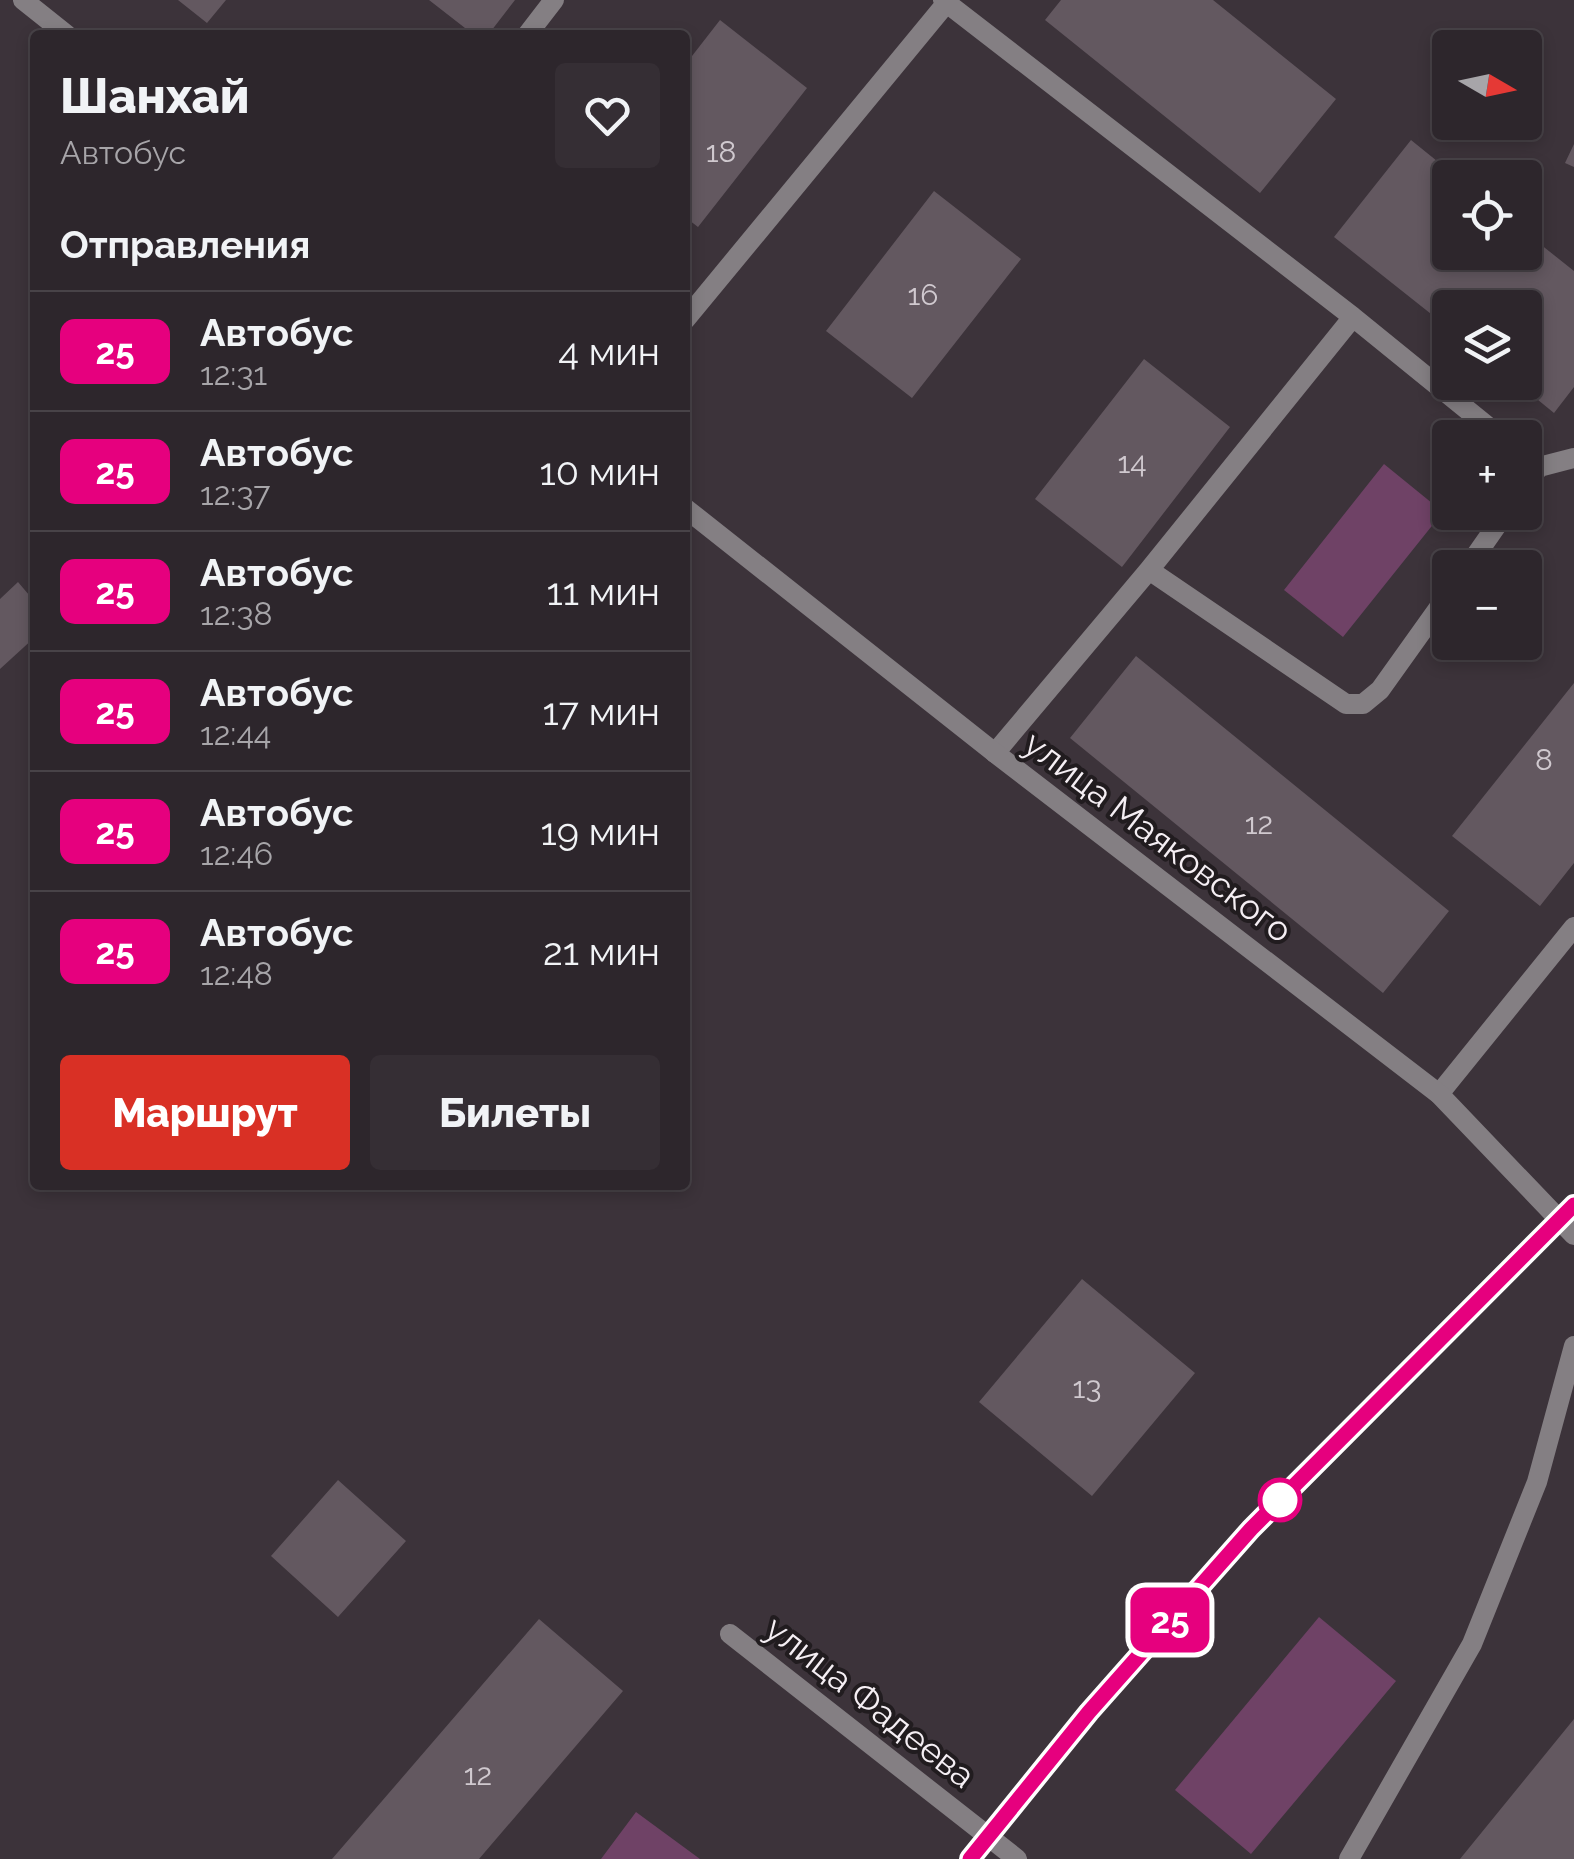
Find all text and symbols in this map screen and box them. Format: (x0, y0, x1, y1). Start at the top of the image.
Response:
north arrow (1432, 30, 1542, 140)
map controls (1432, 30, 1542, 660)
button: heart (555, 63, 660, 168)
text: Шанхай (60, 68, 249, 124)
text: Автобус (60, 134, 186, 171)
house number: 18 (706, 134, 736, 169)
button: locate (1432, 160, 1542, 270)
text: Отправления (60, 222, 310, 267)
house number: 16 (908, 277, 938, 312)
button: layers (1432, 290, 1542, 400)
text: Автобус (200, 310, 354, 355)
text: 4 мин (558, 329, 660, 374)
text: 25 (95, 331, 135, 372)
text: 12:31 (200, 355, 267, 392)
button: + (1432, 420, 1542, 530)
text: Автобус (200, 430, 354, 475)
house number: 14 (1117, 445, 1147, 480)
text: 10 мин (539, 449, 660, 494)
text: 25 (95, 451, 135, 492)
text: 12:37 (200, 475, 270, 512)
text: Автобус (200, 550, 354, 595)
button: − (1432, 550, 1542, 660)
text: 11 мин (546, 569, 660, 614)
text: 25 (95, 571, 135, 612)
text: 12:38 (200, 595, 272, 632)
text: Автобус (200, 670, 354, 715)
text: 17 мин (543, 689, 660, 734)
text: 25 (95, 691, 135, 732)
text: 12:44 (200, 715, 271, 752)
street label: улица Маяковского (1016, 722, 1300, 951)
house number: 8 (1535, 742, 1553, 777)
text: Автобус (200, 790, 354, 835)
house number: 12 (1245, 806, 1273, 841)
text: 19 мин (540, 809, 660, 854)
text: 25 (95, 811, 135, 852)
text: 12:46 (200, 835, 273, 872)
text: Автобус (200, 910, 354, 955)
text: 21 мин (543, 929, 660, 974)
text: 25 (95, 931, 135, 972)
text: 12:48 (200, 955, 273, 992)
button: Маршрут (60, 1055, 350, 1170)
button: Билеты (370, 1055, 660, 1170)
house number: 13 (1073, 1370, 1101, 1405)
unlabelled marker (1259, 1479, 1301, 1521)
line badge: 25 (1125, 1588, 1215, 1652)
text: 25 (1150, 1600, 1190, 1641)
street label: улица Фадеева (757, 1607, 983, 1796)
house number: 12 (464, 1757, 492, 1792)

